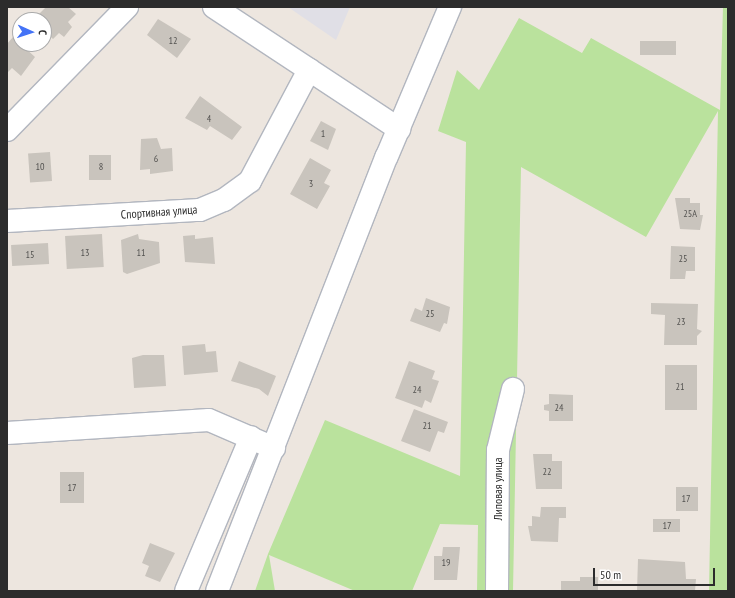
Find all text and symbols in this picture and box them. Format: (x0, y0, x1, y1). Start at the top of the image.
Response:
north arrow (12, 12, 52, 52)
text: С (36, 30, 50, 35)
house number: 12 (169, 35, 177, 47)
house number: 4 (207, 113, 211, 125)
house number: 1 (321, 128, 325, 140)
house number: 6 (154, 153, 158, 165)
house number: 10 (36, 161, 44, 173)
house number: 8 (99, 161, 103, 173)
house number: 3 (309, 178, 313, 190)
street label: Спортивная улица (120, 202, 198, 222)
house number: 25А (683, 208, 697, 220)
house number: 13 (81, 247, 89, 259)
house number: 11 (137, 247, 145, 259)
house number: 15 (26, 249, 34, 261)
house number: 25 (679, 253, 687, 265)
house number: 25 (426, 308, 434, 320)
house number: 23 (677, 316, 685, 328)
house number: 21 (676, 381, 684, 393)
house number: 24 (413, 384, 421, 396)
house number: 24 (555, 402, 563, 414)
house number: 21 (423, 420, 431, 432)
street label: Липовая улица (491, 457, 505, 521)
house number: 22 (543, 466, 551, 478)
house number: 17 (68, 482, 76, 494)
house number: 17 (682, 493, 690, 505)
house number: 17 (663, 520, 671, 532)
house number: 19 (442, 557, 450, 569)
scale bar (595, 560, 717, 586)
text: 50 m (600, 567, 621, 582)

